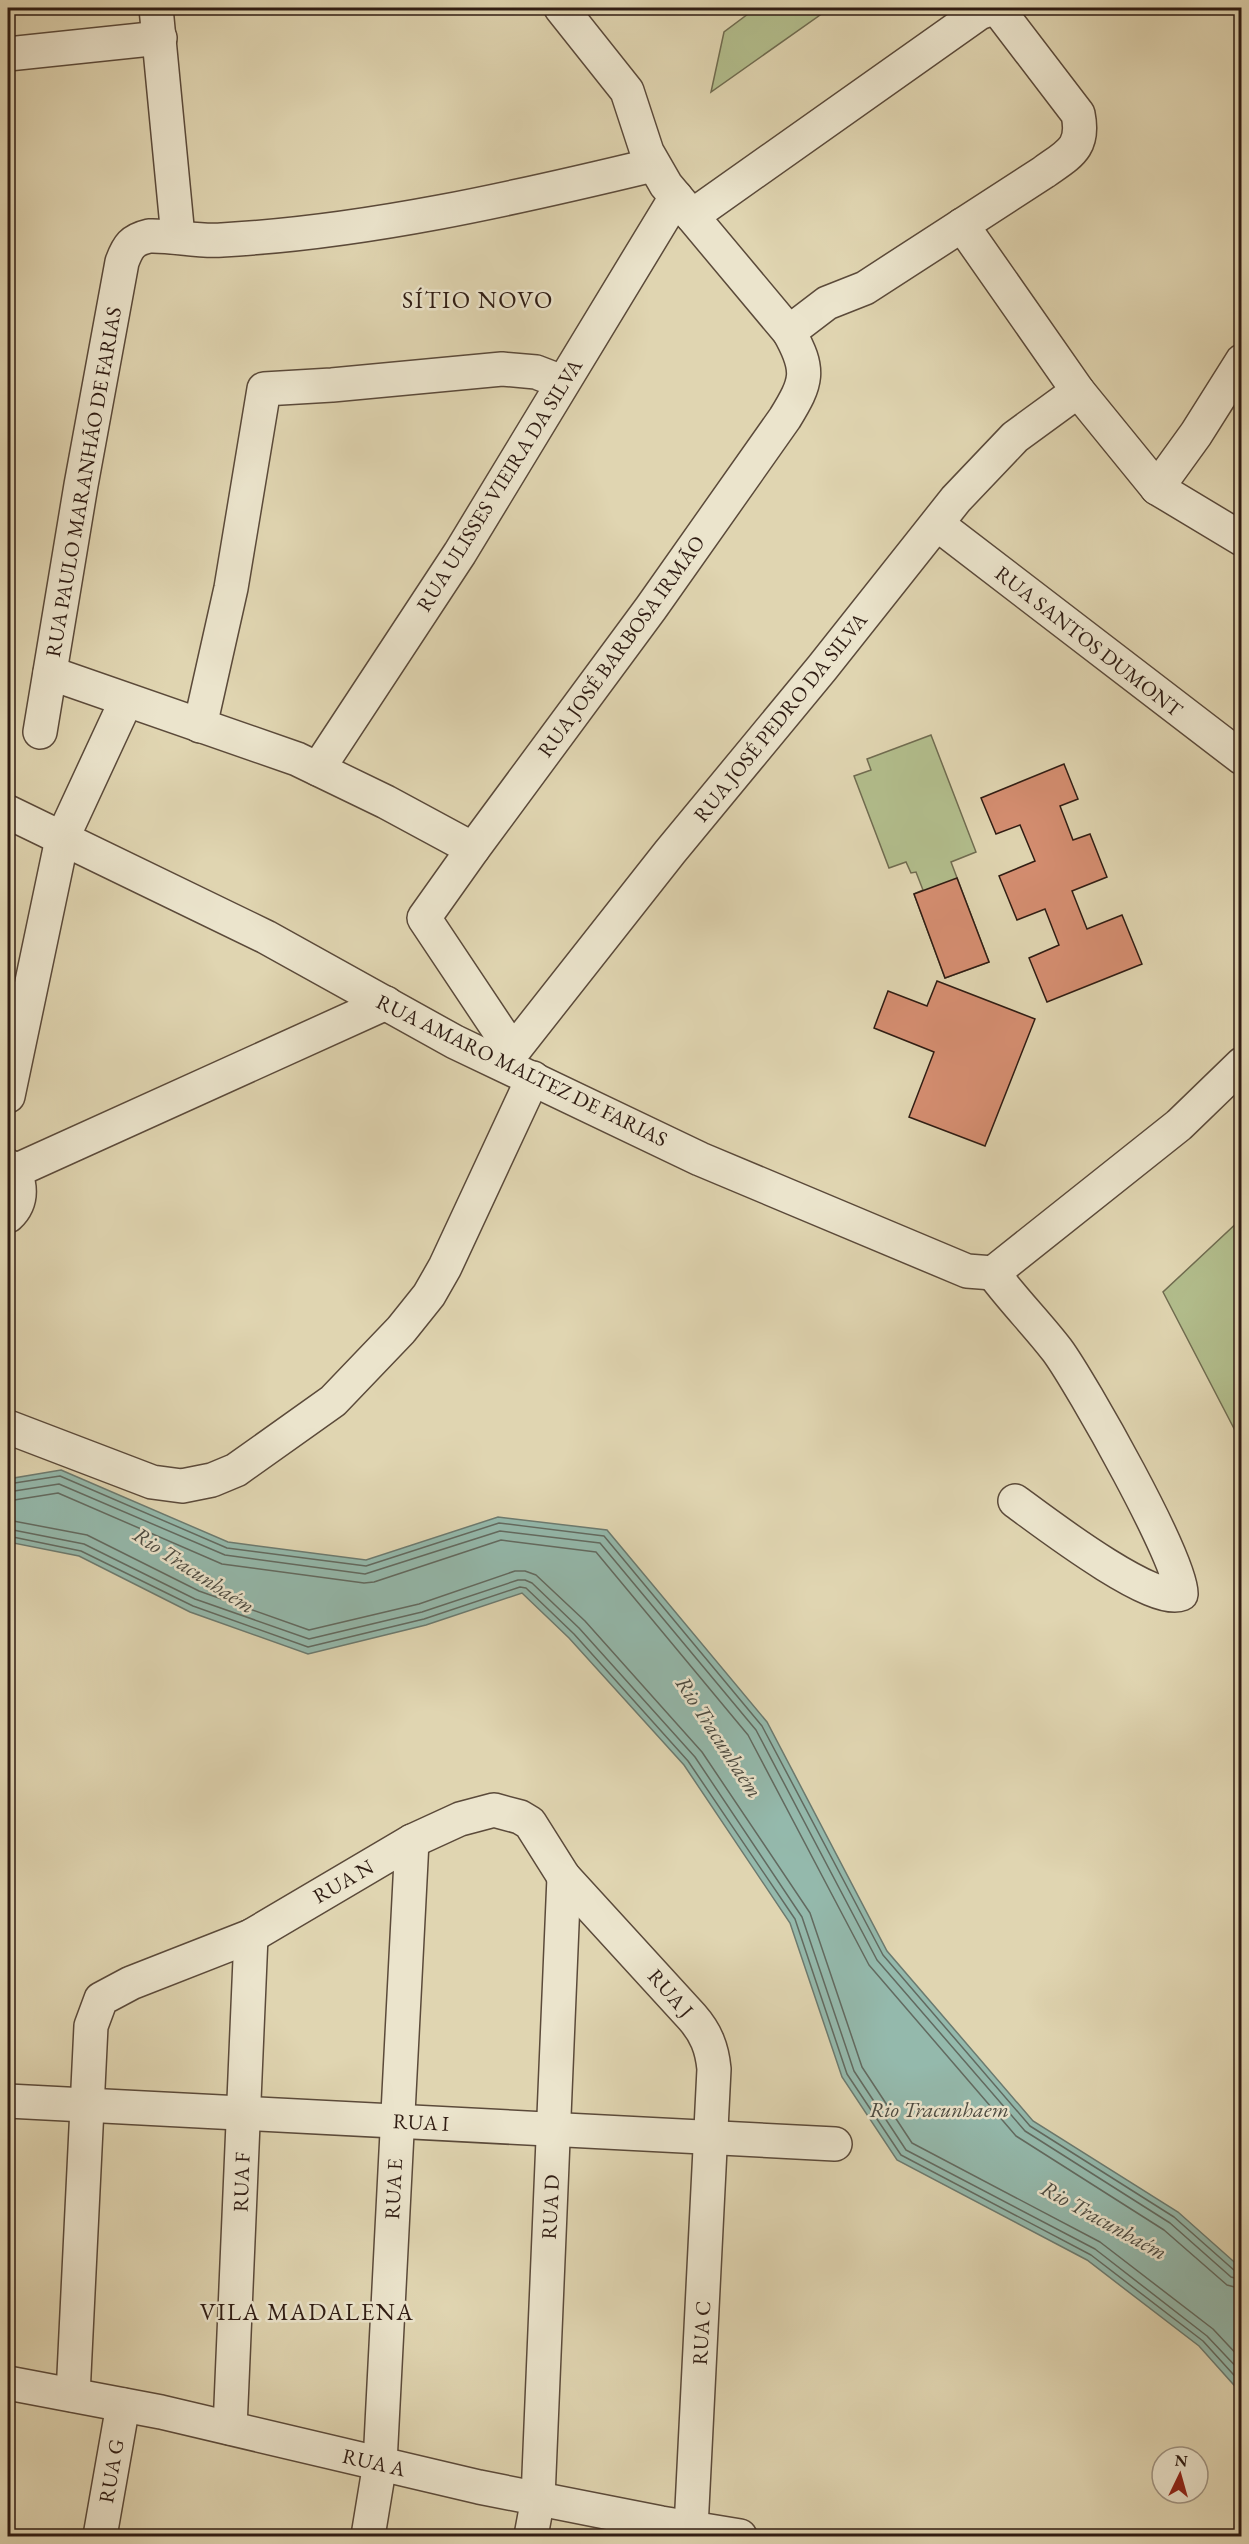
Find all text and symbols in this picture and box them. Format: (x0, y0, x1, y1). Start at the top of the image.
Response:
district label: SÍTIO NOVO (402, 284, 554, 315)
street label: RUA PAULO MARANHÃO DE FARIAS (39, 305, 127, 659)
street label: RUA ULISSES VIEIRA DA SILVA (410, 353, 588, 616)
street label: RUA JOSÉ BARBOSA IRMÃO (531, 530, 711, 762)
street label: RUA SANTOS DUMONT (990, 559, 1189, 723)
street label: RUA JOSÉ PEDRO DA SILVA (687, 606, 873, 827)
street label: RUA AMARO MALTEZ DE FARIAS (372, 988, 672, 1152)
water label: Rio Tracunhaém (128, 1520, 260, 1620)
water label: Rio Tracunhaém (669, 1671, 769, 1803)
street label: RUA N (308, 1853, 379, 1909)
street label: RUA J (642, 1963, 700, 2023)
water label: Rio Tracunhaem (869, 2095, 1009, 2124)
street label: RUA I (392, 2107, 450, 2137)
street label: RUA F (226, 2151, 256, 2212)
street label: RUA E (378, 2158, 408, 2220)
water label: Rio Tracunhaém (1036, 2173, 1172, 2267)
street label: RUA D (535, 2174, 565, 2240)
district label: VILA MADALENA (200, 2296, 414, 2327)
street label: RUA C (686, 2300, 716, 2366)
street label: RUA G (92, 2437, 130, 2505)
street label: RUA A (340, 2442, 409, 2482)
north arrow (1150, 2445, 1210, 2505)
text: N (1174, 2450, 1189, 2472)

